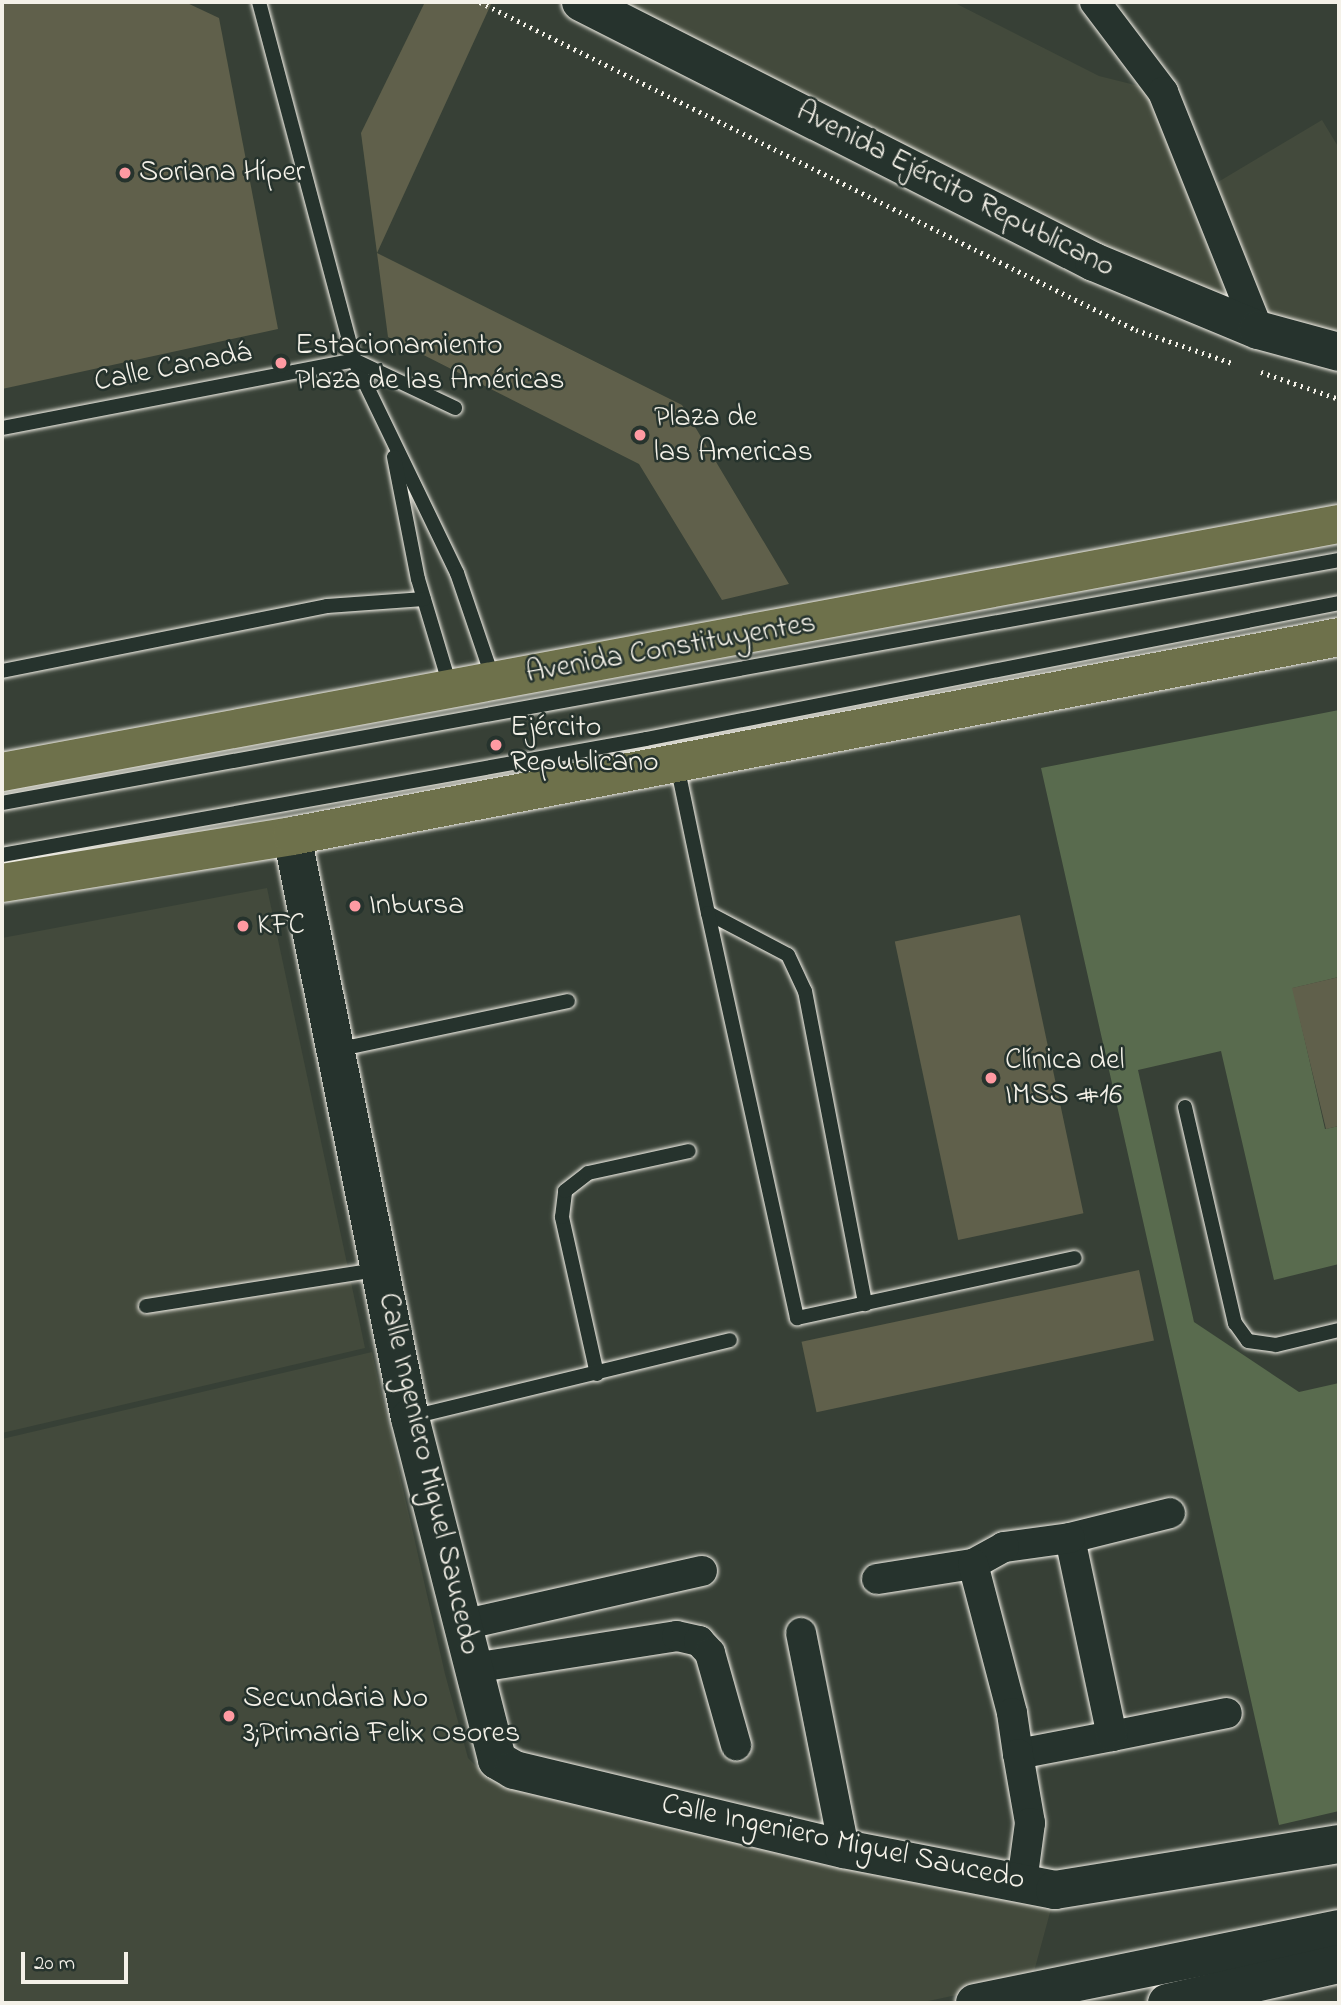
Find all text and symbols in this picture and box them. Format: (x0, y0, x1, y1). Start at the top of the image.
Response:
street label: Avenida Ejército Republicano (790, 94, 1120, 286)
place label: Soriana Híper (139, 155, 305, 191)
marker: Soriana Híper (117, 165, 133, 181)
place label: Estacionamiento Plaza de las Américas (295, 328, 565, 398)
street label: Calle Canadá (91, 335, 255, 401)
marker: Estacionamiento Plaza de las Américas (273, 355, 289, 371)
place label: Plaza de las Americas (654, 400, 813, 470)
marker: Plaza de las Americas (632, 427, 648, 443)
street label: Avenida Constituyentes (523, 606, 819, 692)
place label: Ejército Republicano (510, 710, 659, 780)
marker: Ejército Republicano (488, 737, 504, 753)
place label: Inbursa (369, 888, 465, 924)
marker: Inbursa (347, 898, 363, 914)
place label: KFC (257, 908, 305, 944)
marker: KFC (235, 918, 251, 934)
place label: Clínica del IMSS #16 (1005, 1043, 1124, 1114)
marker: Clínica del IMSS #16 (983, 1070, 999, 1086)
street label: Calle Ingeniero Miguel Saucedo (369, 1289, 487, 1659)
place label: Secundaria No 3;Primaria Felix Osores (243, 1681, 520, 1752)
marker: Secundaria No 3;Primaria Felix Osores (221, 1708, 237, 1724)
street label: Calle Ingeniero Miguel Saucedo (658, 1787, 1028, 1899)
scale bar (24, 1938, 131, 1982)
text: 20 m (34, 1949, 75, 1979)

